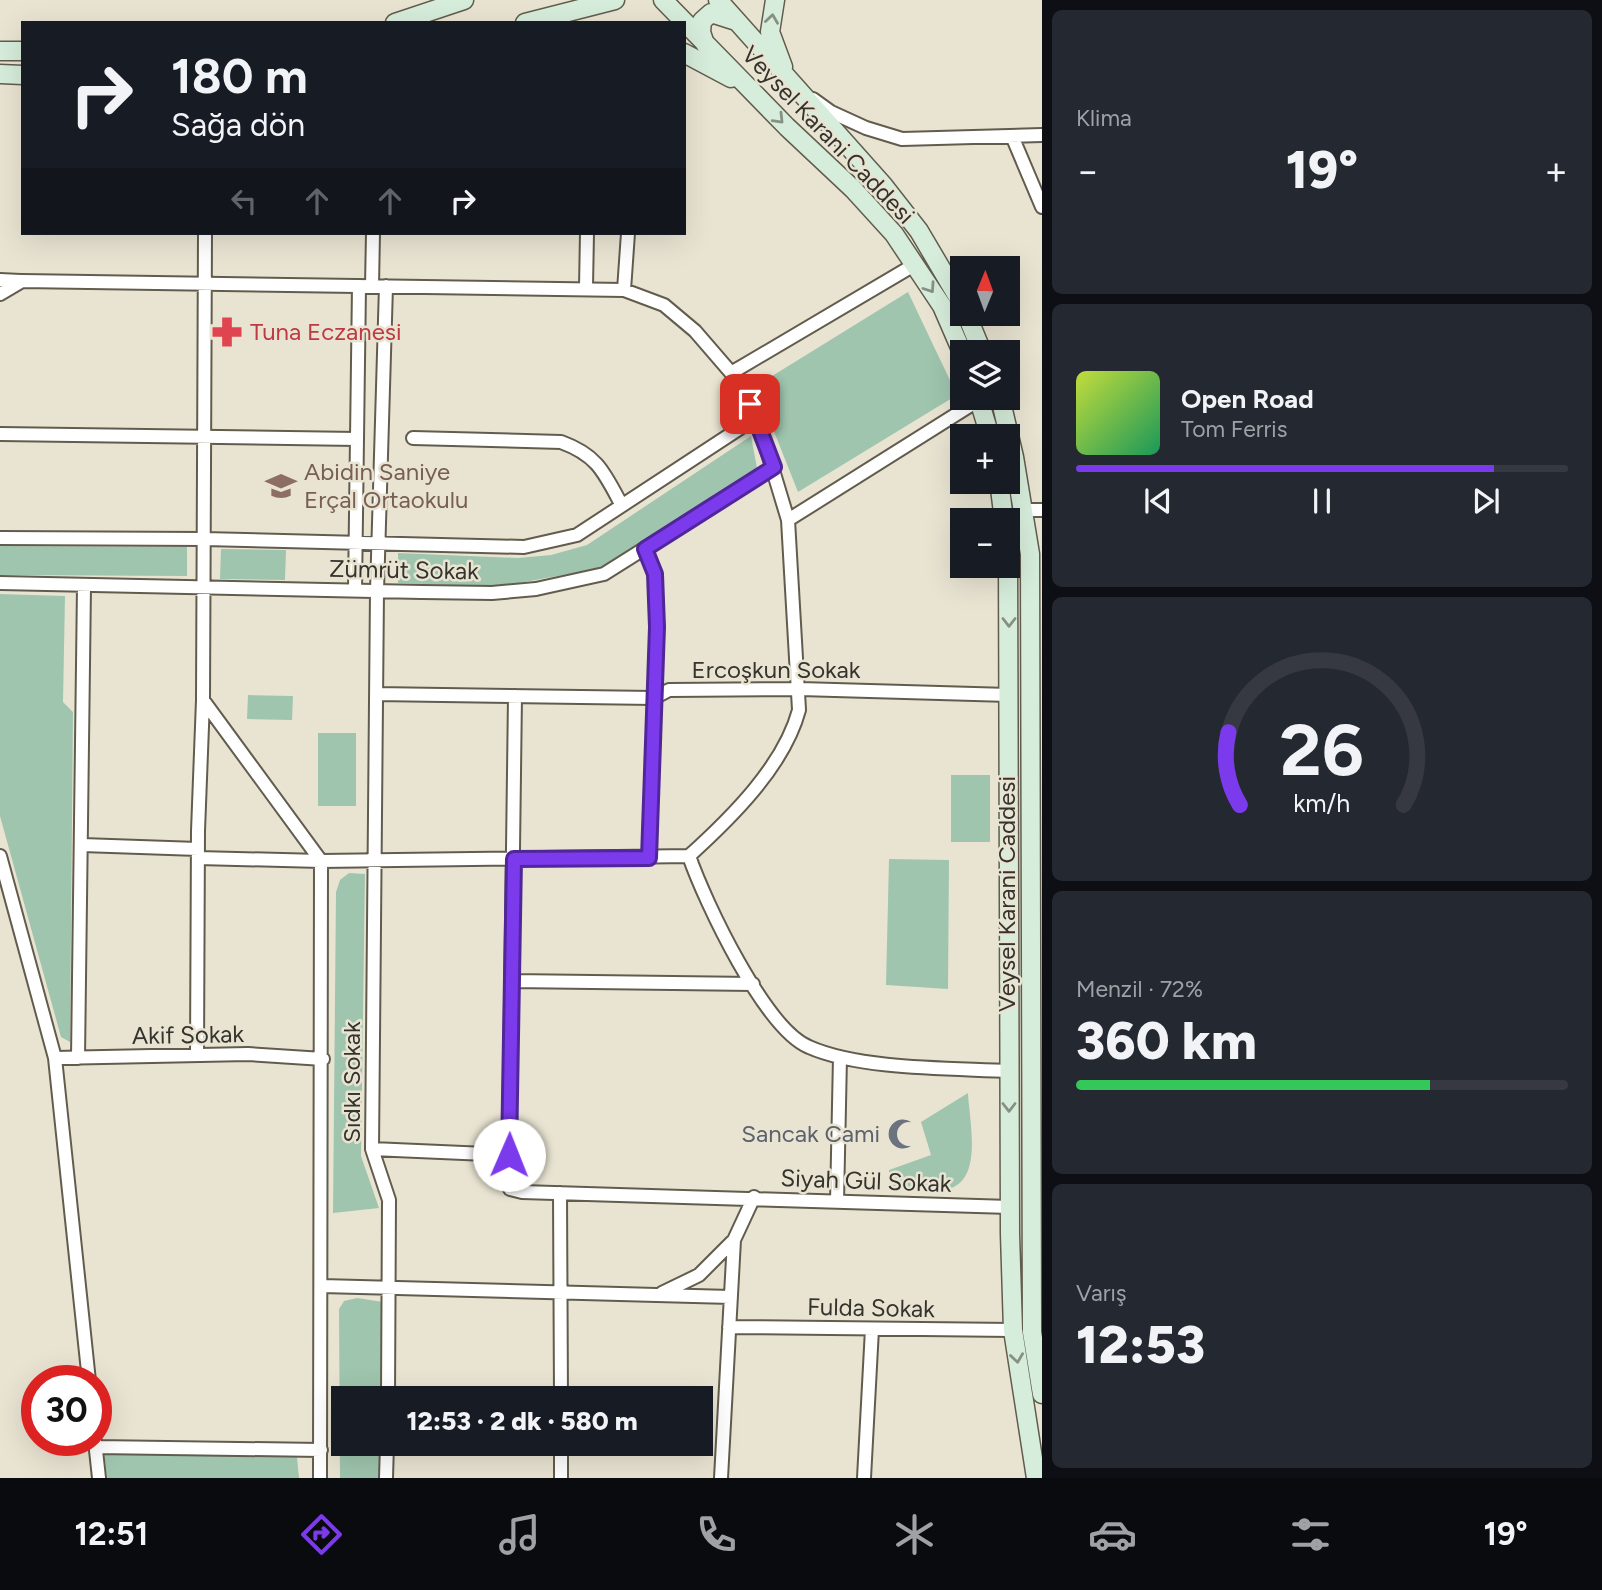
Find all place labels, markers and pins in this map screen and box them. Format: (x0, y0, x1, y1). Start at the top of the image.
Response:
pharmacy icon: Tuna Eczanesi (210, 315, 244, 349)
place label: Tuna Eczanesi (250, 317, 402, 346)
pin (720, 374, 780, 434)
place label: Abidin Saniye Erçal Ortaokulu (304, 457, 468, 514)
school or university icon: Abidin Saniye Erçal Ortaokulu (264, 469, 298, 503)
mosque icon: Sancak Cami (886, 1117, 920, 1151)
place label: Sancak Cami (741, 1119, 880, 1148)

